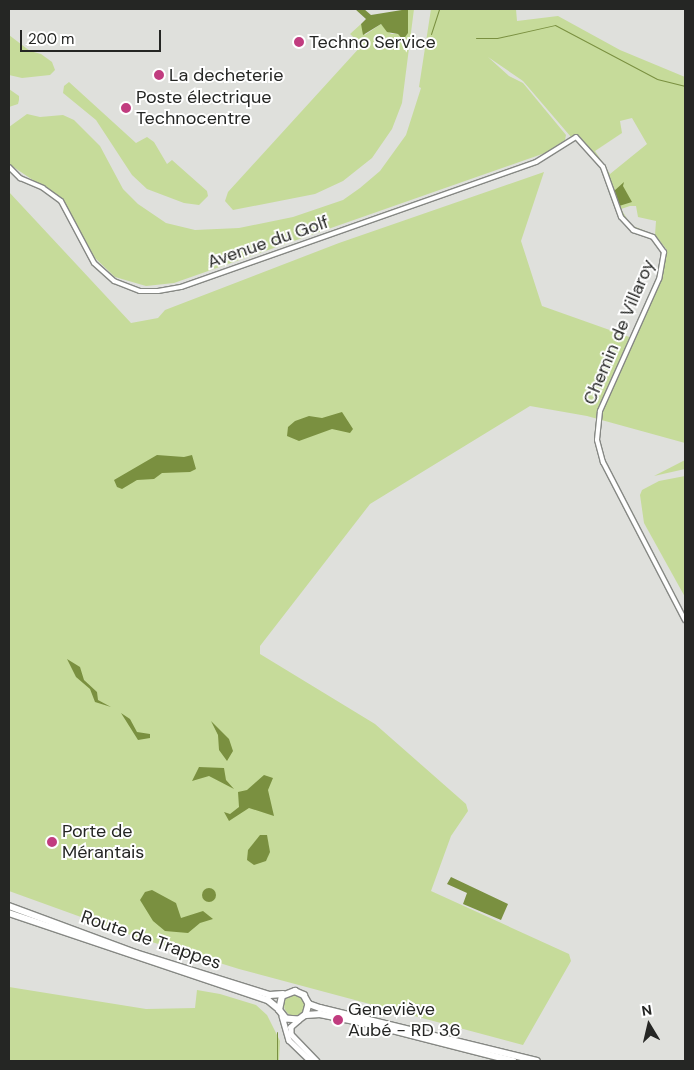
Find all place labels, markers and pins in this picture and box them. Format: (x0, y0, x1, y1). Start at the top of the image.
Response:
place label: Techno Service (309, 31, 436, 53)
marker: Techno Service (293, 36, 305, 48)
place label: La decheterie (169, 64, 283, 86)
marker: La decheterie (153, 69, 165, 81)
place label: Poste électrique Technocentre (136, 87, 271, 130)
marker: Poste électrique Technocentre (120, 102, 132, 114)
place label: Porte de Mérantais (62, 821, 144, 864)
marker: Porte de Mérantais (46, 836, 58, 848)
place label: Geneviève Aubé - RD 36 (348, 999, 461, 1042)
marker: Geneviève Aubé - RD 36 (332, 1014, 344, 1026)

